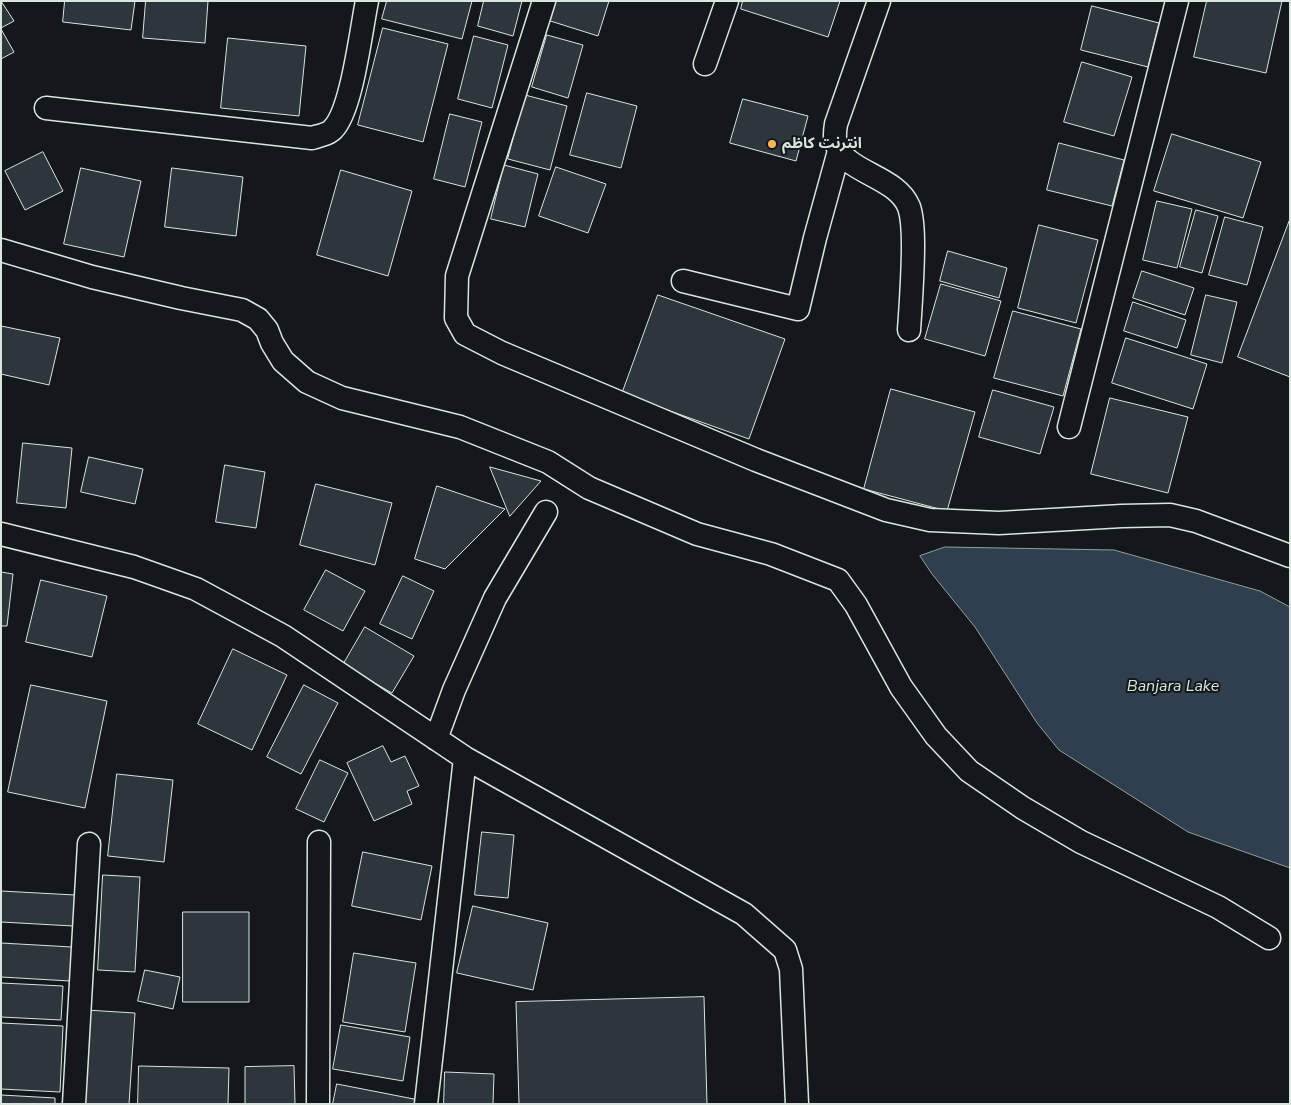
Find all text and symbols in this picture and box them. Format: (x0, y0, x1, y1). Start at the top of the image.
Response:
place label: انترنت كاظم (782, 135, 862, 153)
marker: انترنت كاظم (766, 138, 778, 150)
water label: Banjara Lake (1127, 677, 1219, 697)

